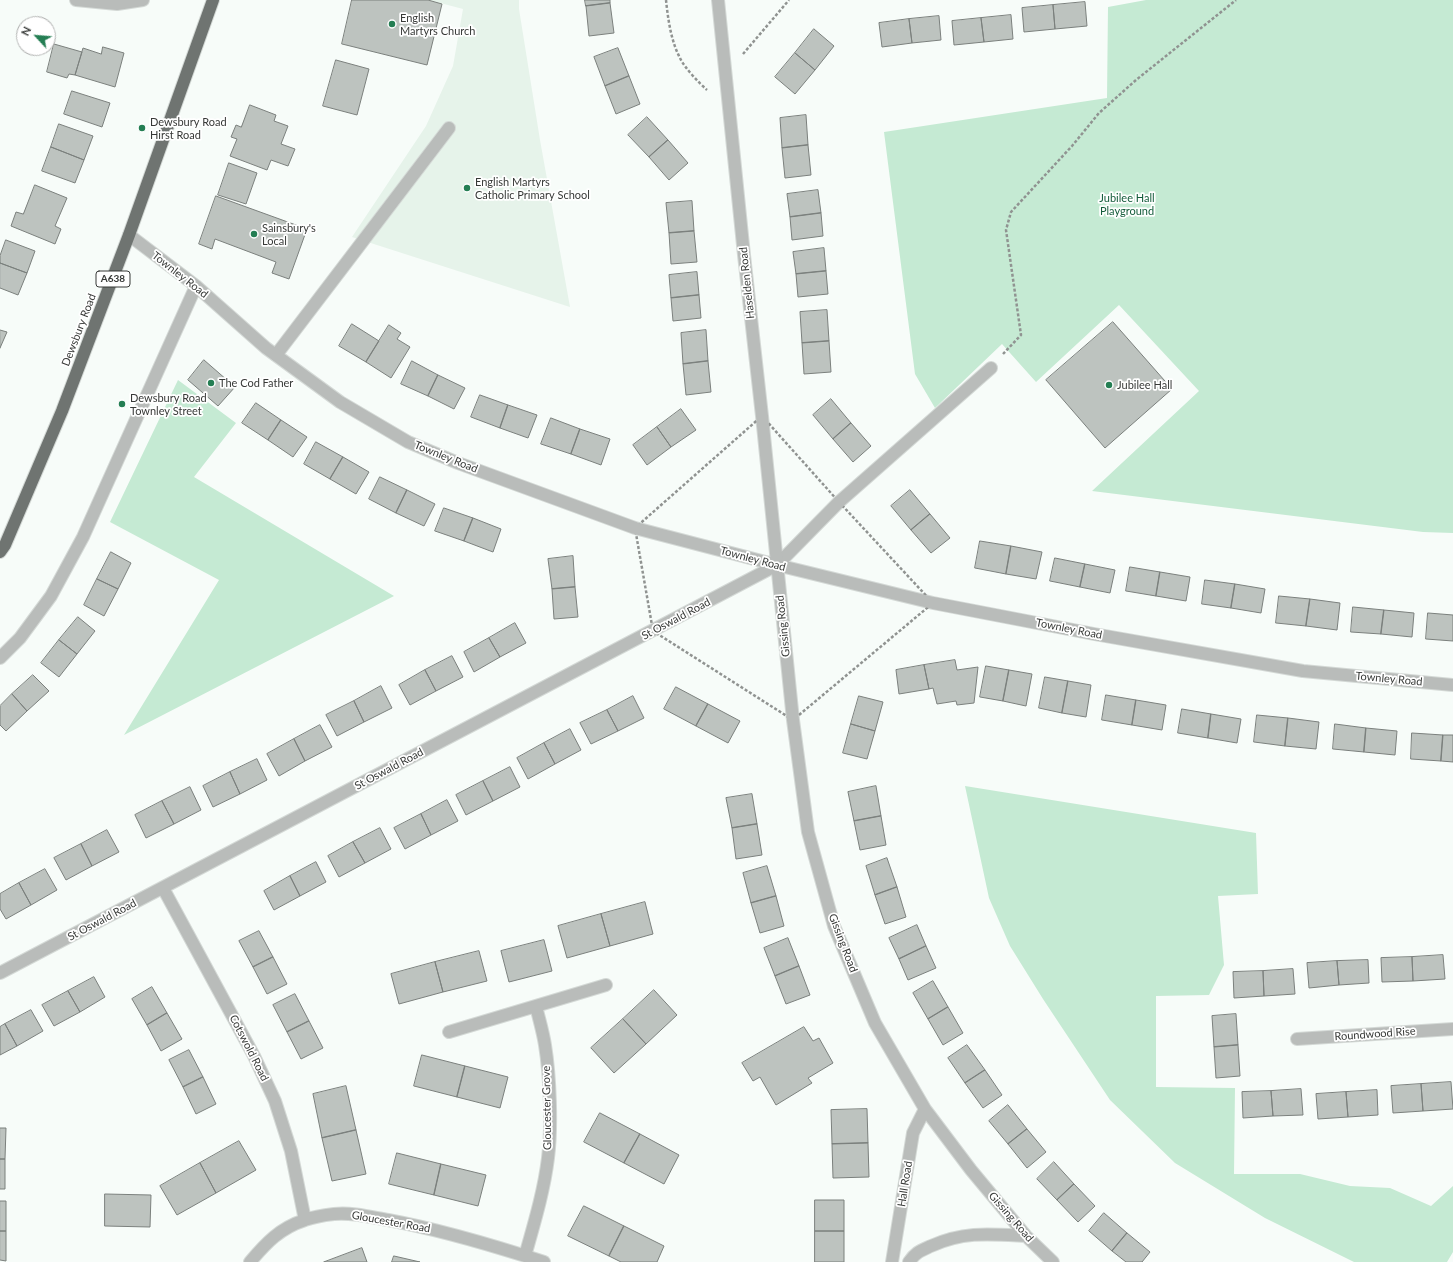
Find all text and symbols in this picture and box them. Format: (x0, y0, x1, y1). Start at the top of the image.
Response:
place label: English Martyrs Church (400, 11, 475, 37)
north arrow (16, 16, 56, 56)
marker: English Martyrs Church (387, 19, 397, 29)
text: N (18, 24, 33, 38)
place label: Dewsbury Road Hirst Road (150, 115, 227, 141)
marker: Dewsbury Road Hirst Road (137, 123, 147, 133)
place label: English Martyrs Catholic Primary School (475, 175, 590, 201)
marker: English Martyrs Catholic Primary School (462, 183, 472, 193)
park label: Jubilee Hall Playground (1099, 191, 1155, 217)
place label: Sainsbury's Local (262, 221, 316, 247)
marker: Sainsbury's Local (249, 229, 259, 239)
street label: Haselden Road (737, 246, 757, 320)
street label: Townley Road (149, 249, 211, 301)
road number: A638 (96, 271, 130, 287)
street label: Dewsbury Road (59, 292, 99, 368)
place label: The Cod Father (219, 376, 293, 390)
marker: The Cod Father (206, 378, 216, 388)
place label: Jubilee Hall (1117, 378, 1172, 392)
marker: Jubilee Hall (1104, 380, 1114, 390)
place label: Dewsbury Road Townley Street (130, 391, 207, 417)
marker: Dewsbury Road Townley Street (117, 399, 127, 409)
street label: Townley Road (412, 438, 480, 476)
street label: Townley Road (719, 544, 787, 574)
street label: St Oswald Road (639, 595, 713, 643)
street label: Gissing Road (773, 595, 793, 657)
street label: Townley Road (1035, 616, 1103, 642)
street label: Townley Road (1355, 669, 1423, 689)
street label: St Oswald Road (352, 745, 426, 793)
street label: St Oswald Road (65, 896, 139, 944)
street label: Gissing Road (826, 912, 860, 974)
street label: Cotswold Road (227, 1013, 271, 1083)
street label: Roundwood Rise (1334, 1025, 1416, 1043)
street label: Gloucester Grove (540, 1066, 554, 1150)
street label: Hall Road (895, 1160, 915, 1208)
street label: Gissing Road (986, 1189, 1036, 1245)
street label: Gloucester Road (351, 1209, 431, 1235)

